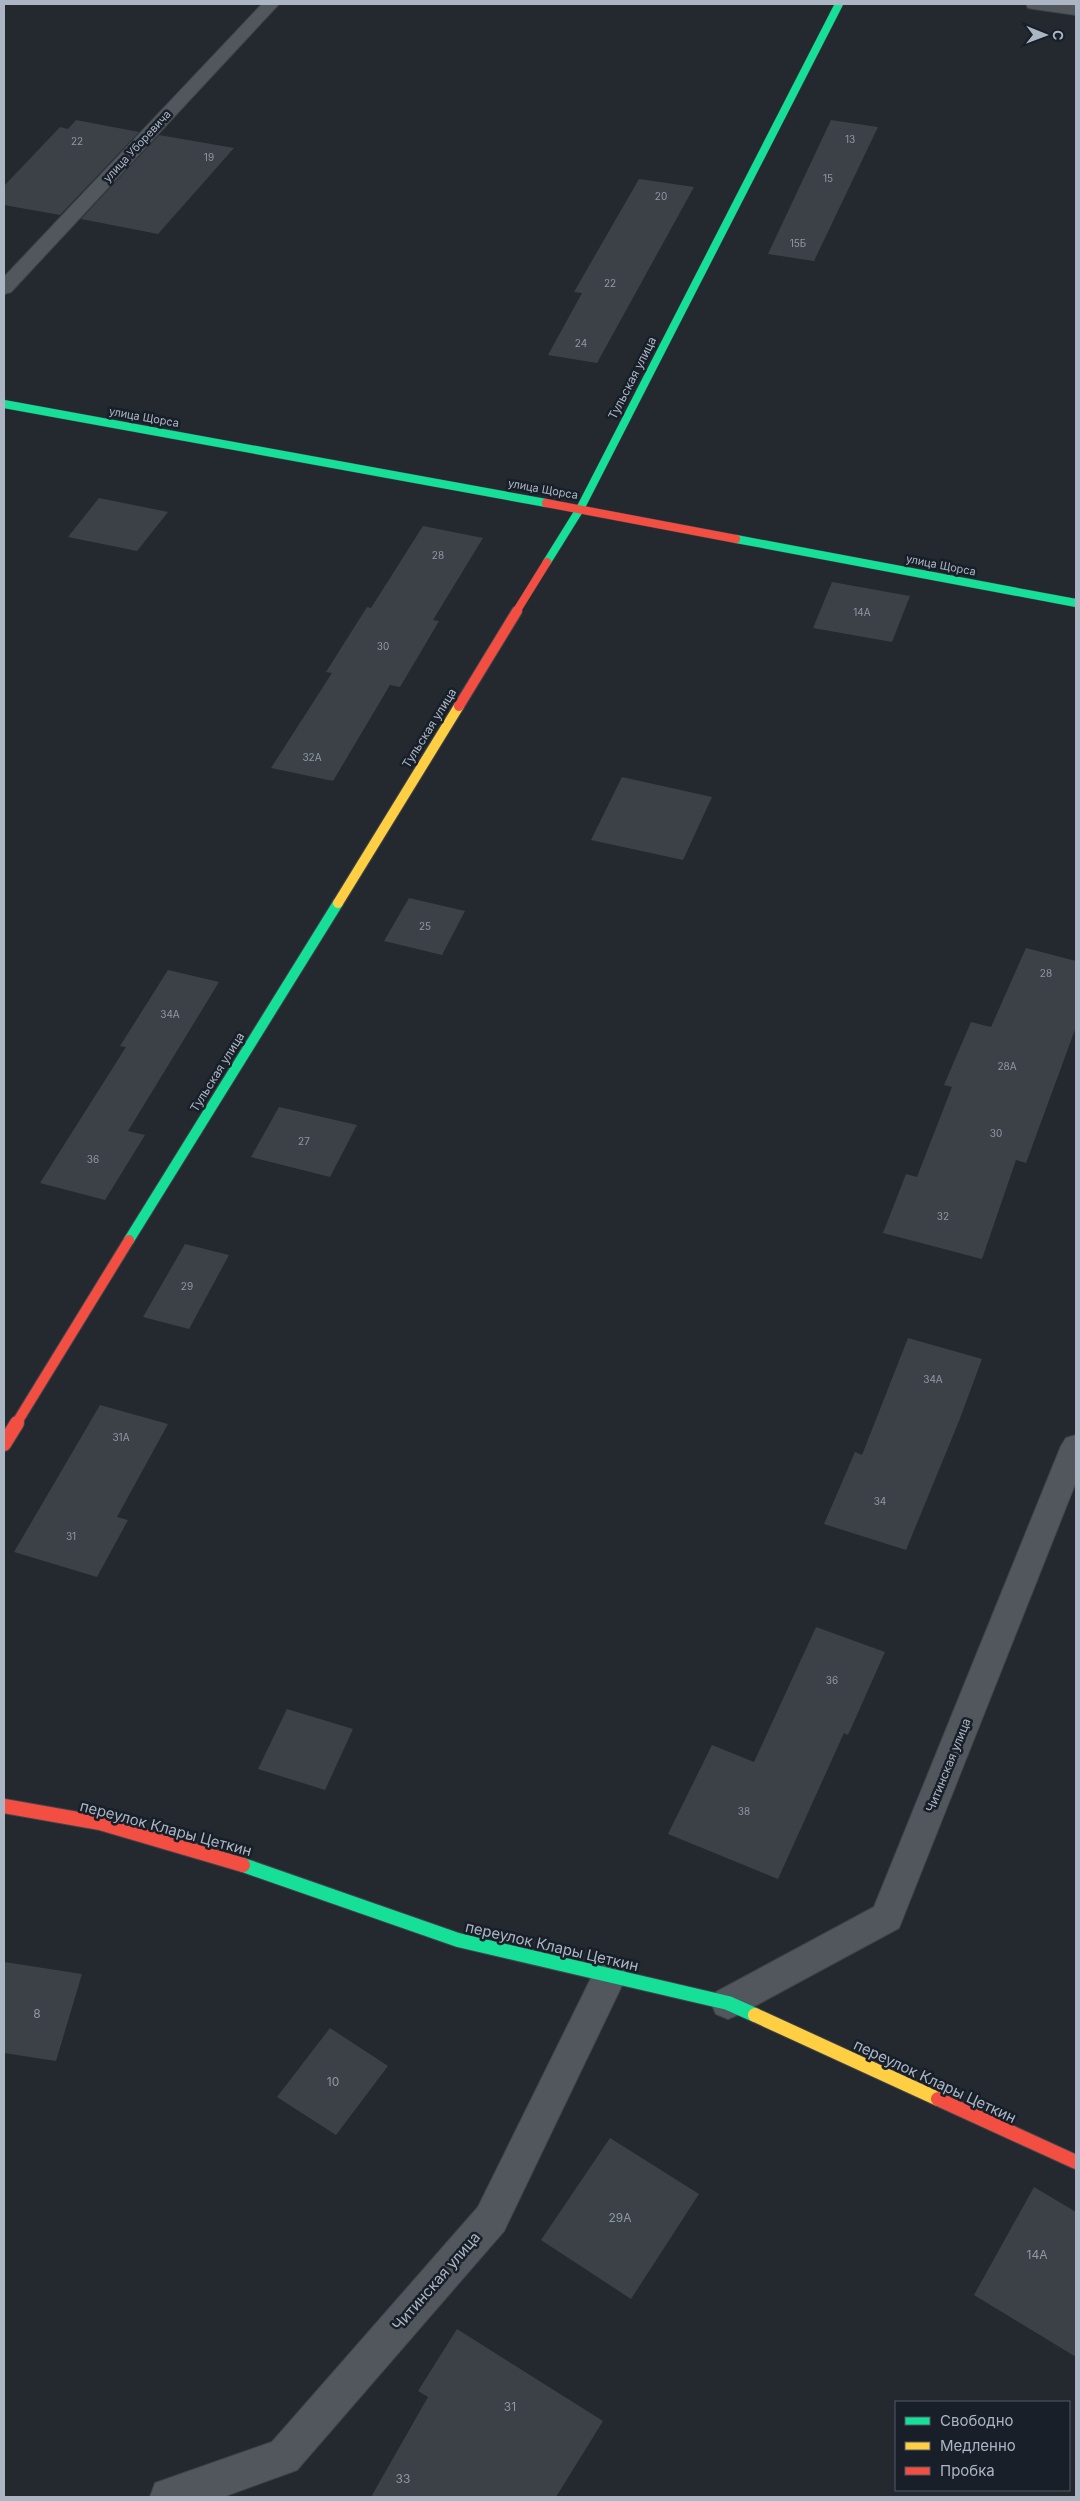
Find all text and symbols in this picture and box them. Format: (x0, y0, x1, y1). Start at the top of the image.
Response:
north arrow (1020, 10, 1070, 60)
text: С (1050, 30, 1067, 41)
street label: улица Уборевича (100, 107, 174, 185)
house number: 13 (845, 133, 855, 145)
house number: 22 (71, 135, 83, 147)
house number: 19 (204, 151, 214, 163)
house number: 15 (823, 172, 833, 184)
house number: 20 (655, 190, 667, 202)
house number: 15Б (790, 237, 806, 249)
house number: 22 (604, 277, 616, 289)
street label: Тульская улица (605, 334, 659, 422)
house number: 24 (575, 337, 587, 349)
street label: улица Щорса (108, 404, 180, 430)
street label: улица Щорса (507, 476, 579, 502)
house number: 28 (432, 549, 444, 561)
street label: улица Щорса (905, 551, 977, 579)
house number: 14А (853, 606, 871, 618)
house number: 30 (377, 640, 389, 652)
street label: Тульская улица (399, 685, 459, 771)
house number: 32А (302, 751, 322, 763)
house number: 25 (419, 920, 431, 932)
house number: 28 (1040, 967, 1052, 979)
house number: 34А (160, 1008, 180, 1020)
street label: Тульская улица (187, 1029, 247, 1115)
house number: 28А (997, 1060, 1017, 1072)
house number: 30 (990, 1127, 1002, 1139)
house number: 27 (298, 1135, 310, 1147)
house number: 36 (87, 1153, 99, 1165)
house number: 32 (937, 1210, 949, 1222)
house number: 29 (181, 1280, 193, 1292)
house number: 34А (923, 1373, 943, 1385)
house number: 31А (112, 1431, 130, 1443)
house number: 34 (874, 1495, 886, 1507)
house number: 31 (66, 1530, 76, 1542)
house number: 36 (826, 1674, 838, 1686)
street label: Читинская улица (922, 1716, 974, 1814)
street label: переулок Клары Цеткин (78, 1796, 254, 1860)
house number: 38 (738, 1805, 750, 1817)
street label: переулок Клары Цеткин (464, 1917, 640, 1975)
house number: 8 (33, 2006, 41, 2021)
street label: переулок Клары Цеткин (851, 2035, 1019, 2127)
house number: 10 (327, 2074, 339, 2089)
house number: 29А (608, 2210, 632, 2225)
street label: Читинская улица (388, 2228, 484, 2334)
house number: 14А (1027, 2247, 1047, 2262)
house number: 31 (504, 2399, 516, 2414)
legend (895, 2401, 1070, 2491)
text: Свободно (940, 2411, 1014, 2430)
text: Медленно (940, 2436, 1016, 2455)
text: Пробка (940, 2461, 995, 2480)
house number: 33 (396, 2471, 410, 2486)

